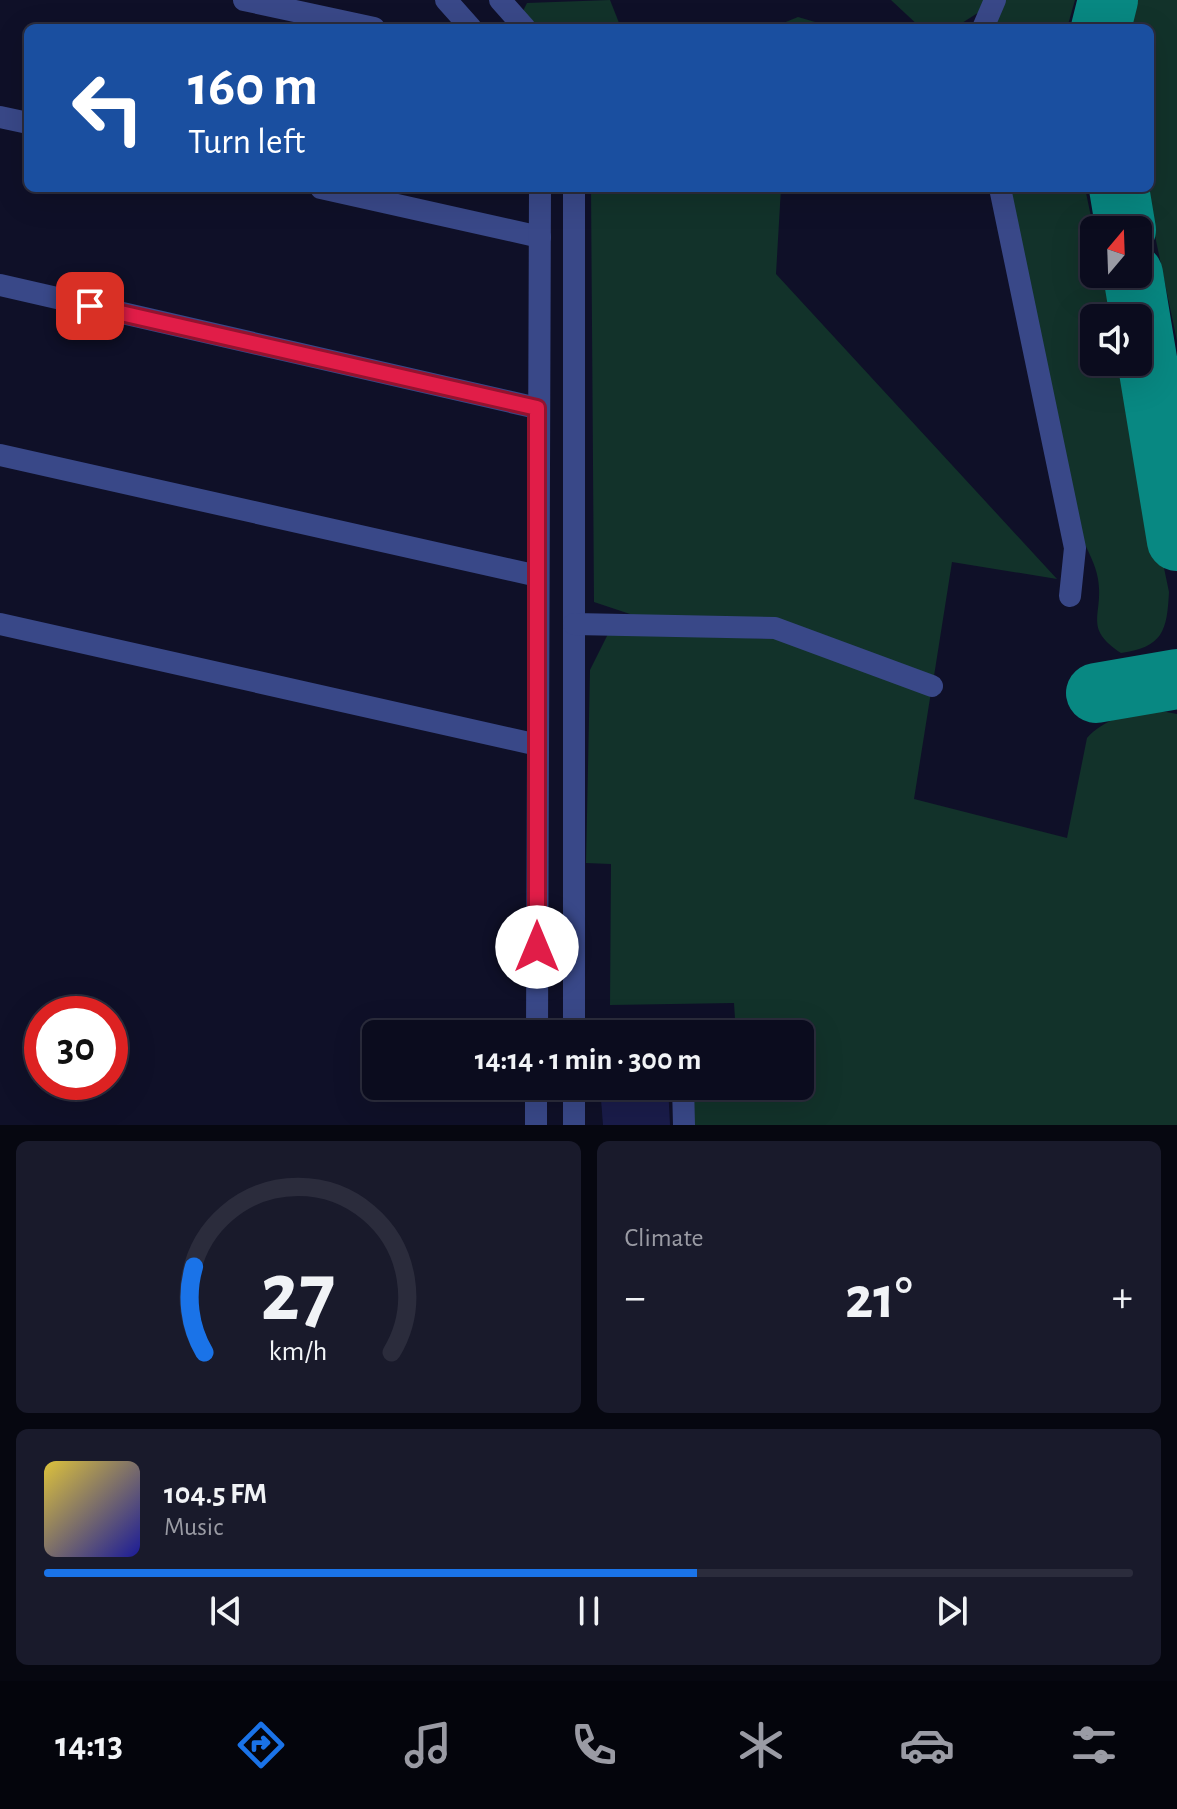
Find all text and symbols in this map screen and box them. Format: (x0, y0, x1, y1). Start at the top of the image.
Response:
icon: left (56, 56, 160, 160)
text: 160 m (188, 59, 318, 115)
text: Turn left (188, 124, 305, 160)
north arrow (1080, 216, 1152, 288)
map controls (1080, 216, 1152, 376)
pin (56, 272, 124, 340)
icon: arrive (68, 284, 112, 328)
button: sound (1080, 304, 1152, 376)
position arrow (495, 905, 579, 989)
speed limit sign: 30 (24, 996, 128, 1100)
text: 14:14 · 1 min · 300 m (475, 1045, 701, 1075)
text: Climate (625, 1225, 703, 1251)
text: 27 (261, 1252, 336, 1336)
text: 21° (845, 1269, 912, 1329)
text: − (625, 1276, 646, 1320)
text: + (1112, 1276, 1133, 1320)
text: km/h (269, 1337, 328, 1366)
text: 104.5 FM (164, 1479, 267, 1509)
text: Music (164, 1514, 223, 1540)
icon: previous (204, 1589, 248, 1633)
icon: pause (567, 1589, 611, 1633)
icon: next (930, 1589, 974, 1633)
icon: directions (233, 1717, 289, 1773)
icon: music (400, 1717, 456, 1773)
icon: phone (566, 1717, 622, 1773)
icon: climate (733, 1717, 789, 1773)
icon: car (899, 1717, 955, 1773)
icon: filters (1066, 1717, 1122, 1773)
text: 14:13 (55, 1727, 123, 1763)

